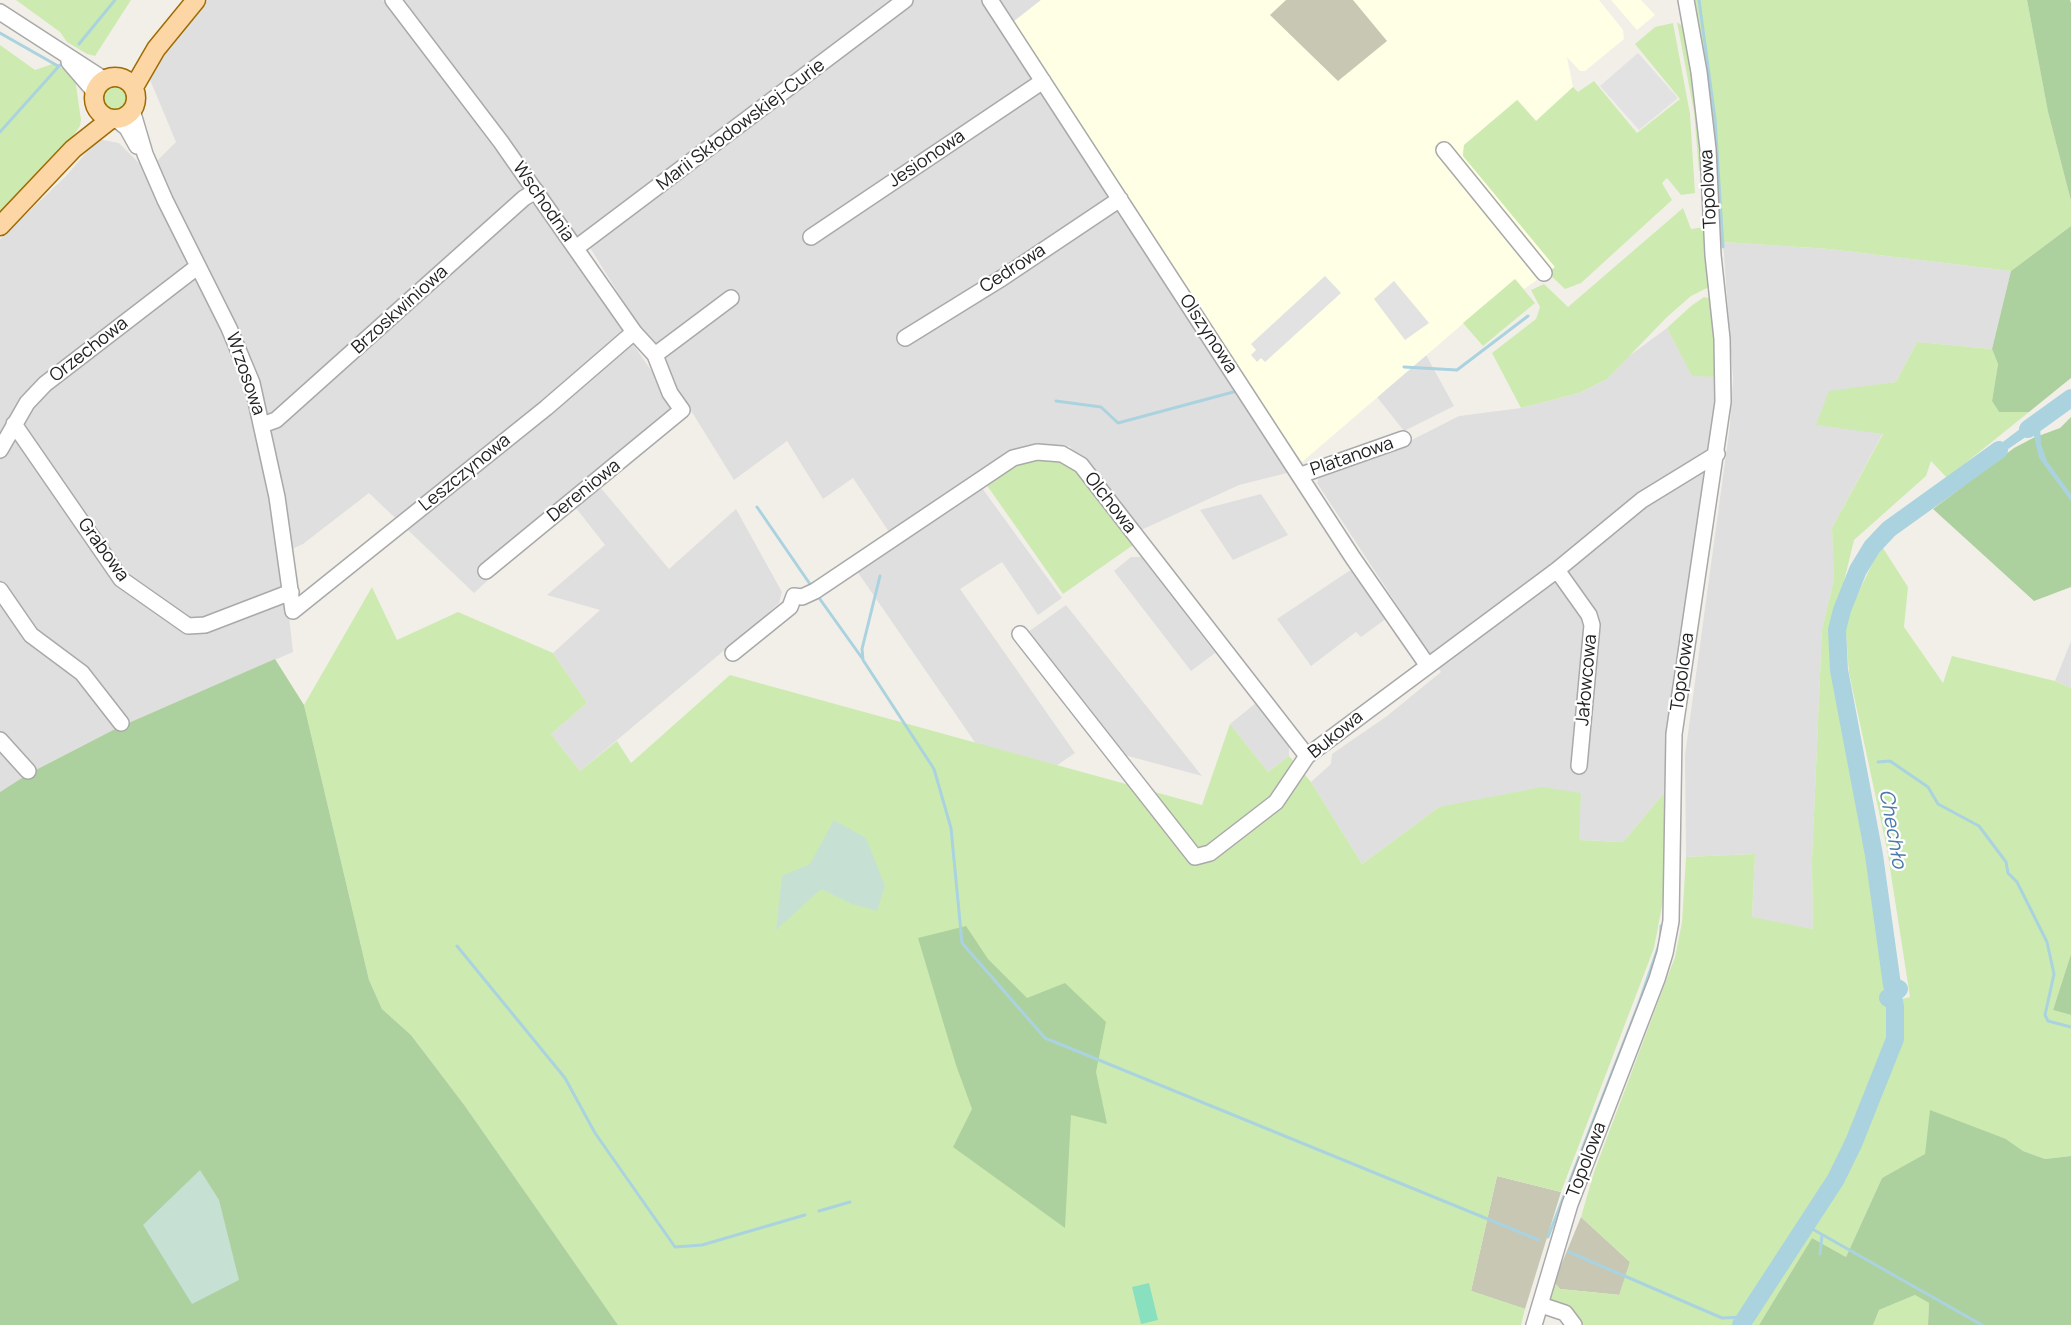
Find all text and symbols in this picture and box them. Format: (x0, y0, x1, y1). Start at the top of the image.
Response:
street label: Marii Skłodowskiej-Curie (653, 55, 829, 195)
street label: Jesionowa (885, 126, 969, 192)
street label: Topolowa (1696, 149, 1722, 229)
street label: Wschodnia (508, 158, 578, 246)
street label: Cedrowa (976, 240, 1050, 298)
street label: Brzoskwiniowa (348, 261, 452, 359)
street label: Olszynowa (1175, 291, 1241, 377)
street label: Orzechowa (46, 313, 132, 387)
street label: Wrzosowa (221, 330, 269, 418)
street label: Leszczynowa (415, 430, 515, 516)
street label: Platanowa (1308, 433, 1396, 481)
street label: Dereniowa (543, 455, 625, 527)
street label: Olchowa (1079, 468, 1141, 538)
street label: Grabowa (73, 514, 133, 586)
street label: Topolowa (1667, 631, 1699, 713)
street label: Jałowcowa (1572, 633, 1602, 727)
street label: Bukowa (1304, 706, 1368, 764)
water label: Chechło (1873, 788, 1911, 870)
street label: Topolowa (1563, 1119, 1611, 1201)

